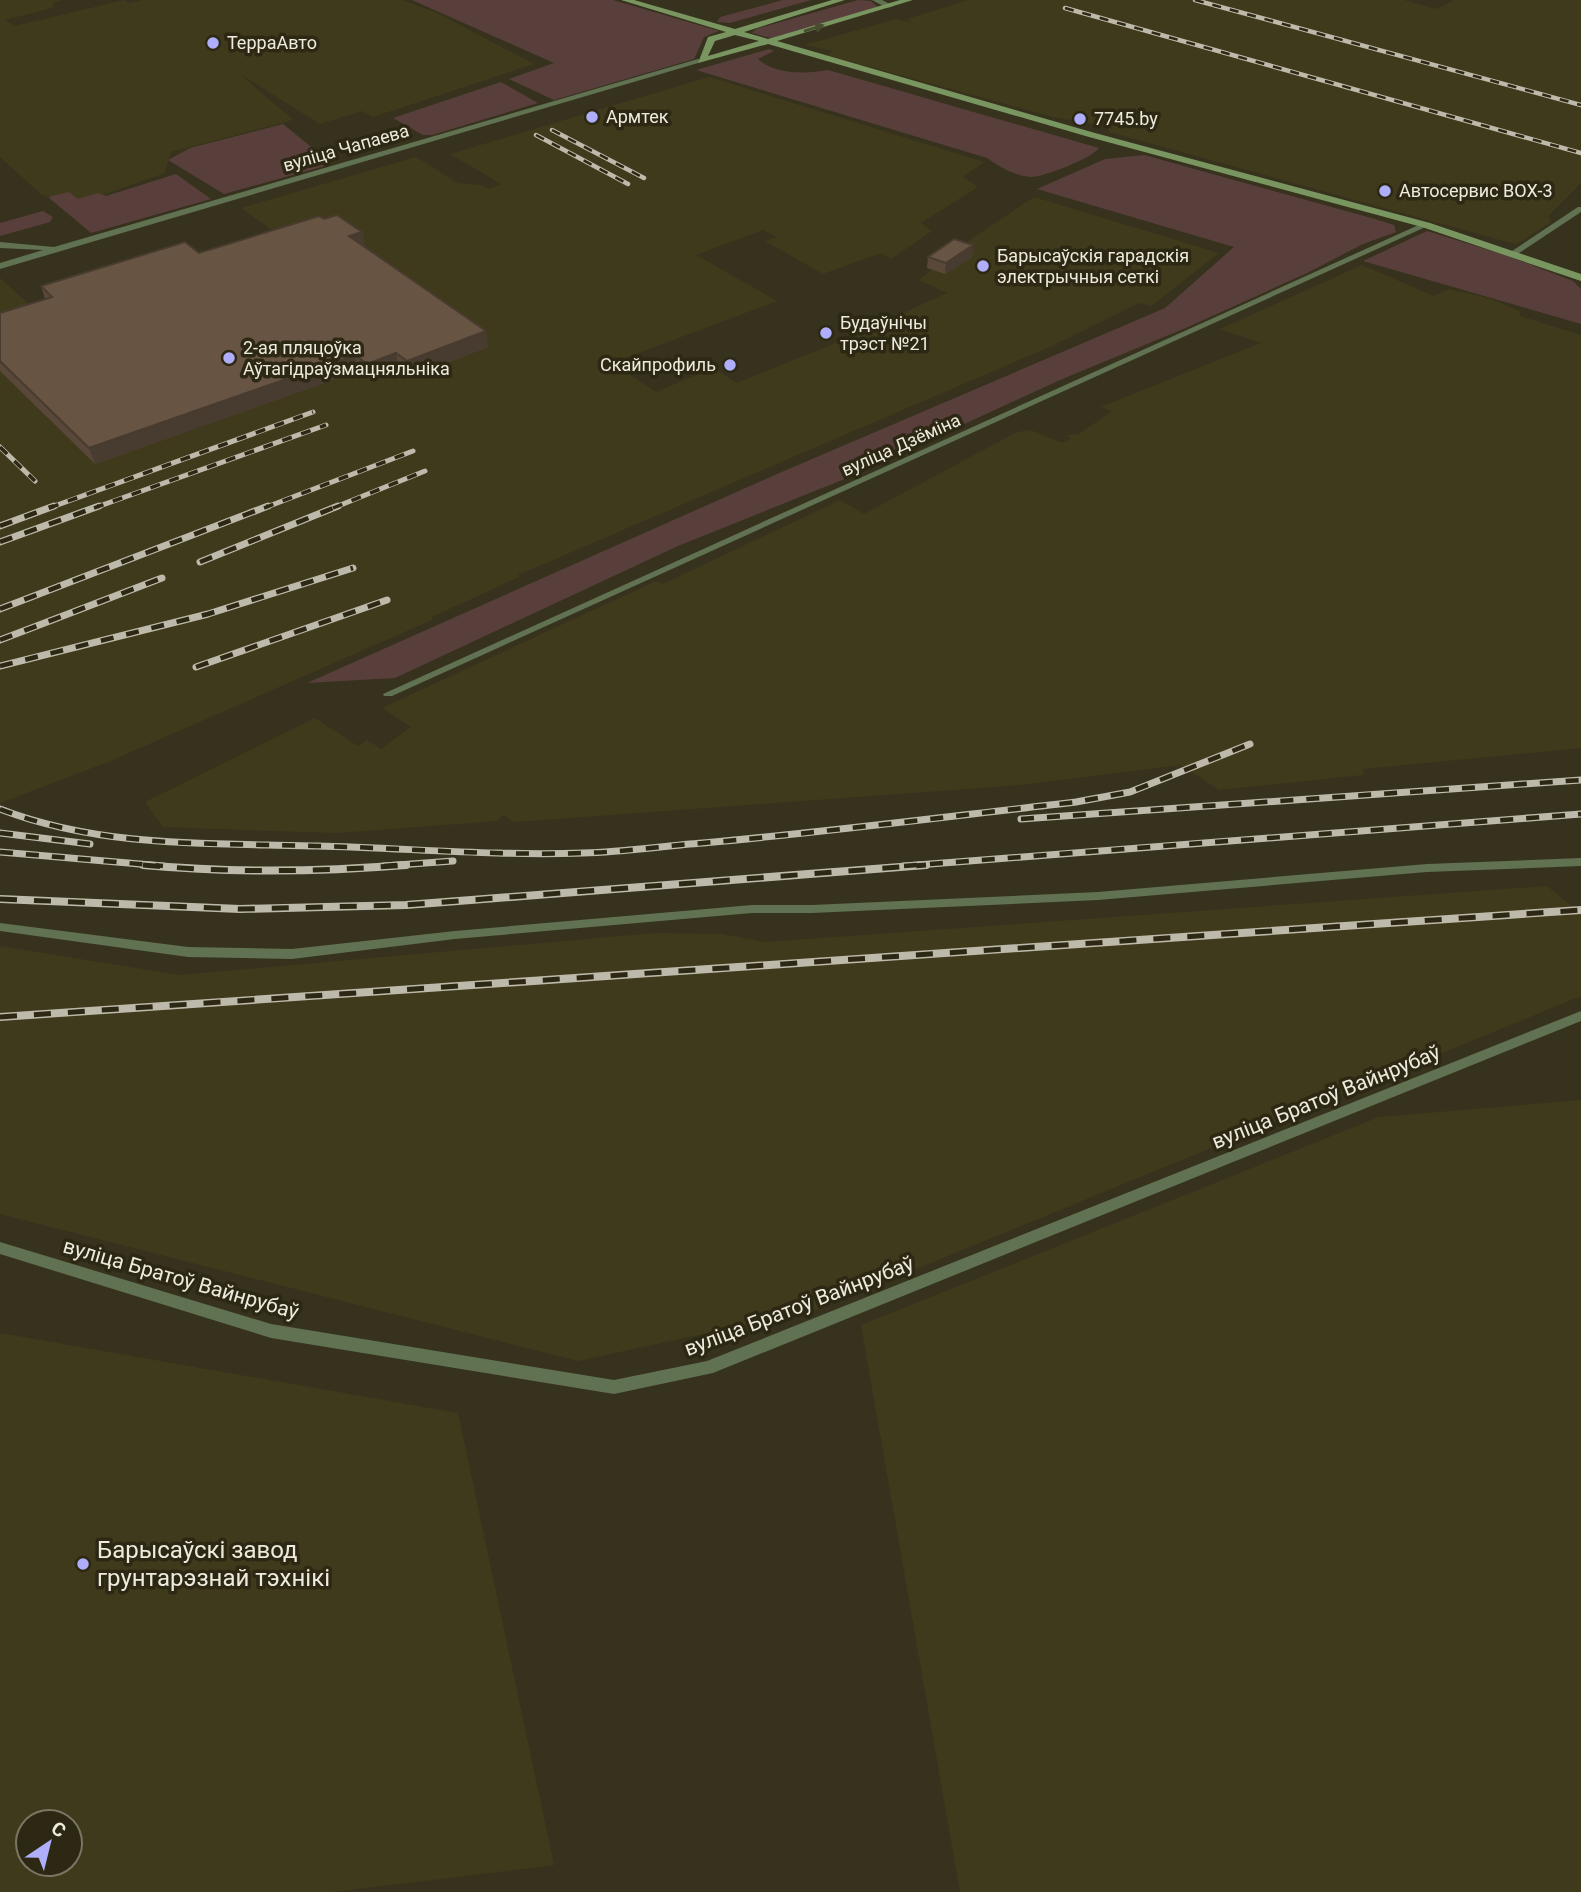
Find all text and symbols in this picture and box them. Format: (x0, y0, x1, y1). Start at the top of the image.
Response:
one-way arrow (804, 23, 825, 33)
place label: ТерраАвто (227, 32, 317, 53)
marker: ТерраАвто (205, 35, 221, 51)
place label: Армтек (606, 106, 669, 127)
place label: 7745.by (1094, 108, 1158, 129)
marker: Армтек (584, 109, 600, 125)
marker: 7745.by (1072, 111, 1088, 127)
street label: вуліца Чапаева (280, 120, 411, 176)
place label: Автосервис BOX-3 (1399, 180, 1553, 201)
marker: Автосервис BOX-3 (1377, 183, 1393, 199)
place label: Барысаўскія гарадскія электрычныя сеткі (997, 245, 1189, 287)
marker: Барысаўскія гарадскія электрычныя сеткі (975, 258, 991, 274)
place label: Будаўнічы трэст №21 (840, 312, 930, 354)
marker: Будаўнічы трэст №21 (818, 325, 834, 341)
place label: 2-ая пляцоўка Аўтагідраўзмацняльніка (243, 337, 450, 379)
marker: 2-ая пляцоўка Аўтагідраўзмацняльніка (221, 350, 237, 366)
place label: Скайпрофиль (600, 354, 716, 375)
marker: Скайпрофиль (722, 357, 738, 373)
street label: вуліца Дзёміна (838, 409, 964, 480)
street label: вуліца Братоў Вайнрубаў (1208, 1040, 1444, 1154)
street label: вуліца Братоў Вайнрубаў (60, 1234, 302, 1324)
street label: вуліца Братоў Вайнрубаў (681, 1251, 917, 1361)
place label: Барысаўскі завод грунтарэзнай тэхнікі (97, 1536, 330, 1592)
marker: Барысаўскі завод грунтарэзнай тэхнікі (75, 1556, 91, 1572)
north arrow (14, 1808, 84, 1878)
text: С (47, 1816, 70, 1842)

